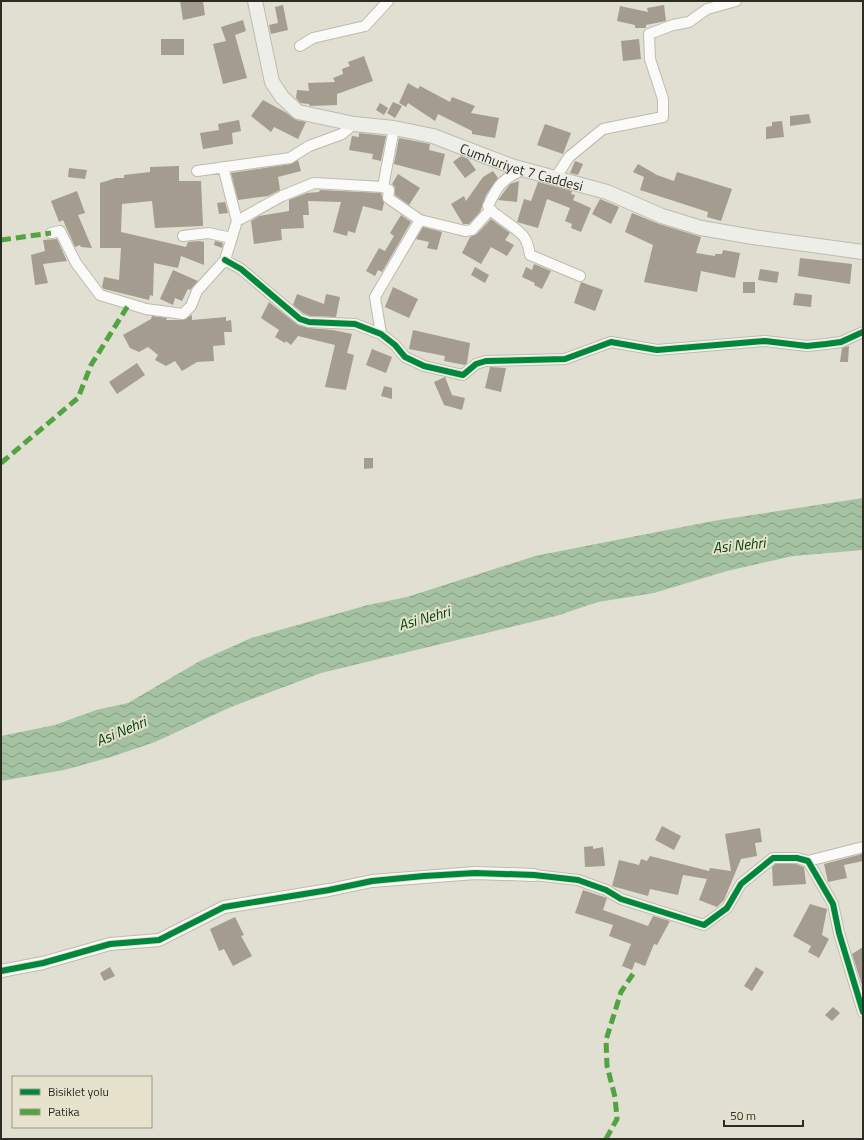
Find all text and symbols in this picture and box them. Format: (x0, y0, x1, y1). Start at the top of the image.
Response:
street label: Cumhuriyet 7 Caddesi (457, 137, 586, 196)
water label: Asi Nehri (712, 531, 768, 559)
water label: Asi Nehri (395, 599, 454, 636)
water label: Asi Nehri (92, 709, 152, 752)
legend (12, 1076, 152, 1128)
text: Bisiklet yolu (48, 1082, 109, 1101)
text: Patika (48, 1102, 80, 1121)
scale bar (724, 1102, 803, 1128)
text: 50 m (730, 1106, 756, 1125)

